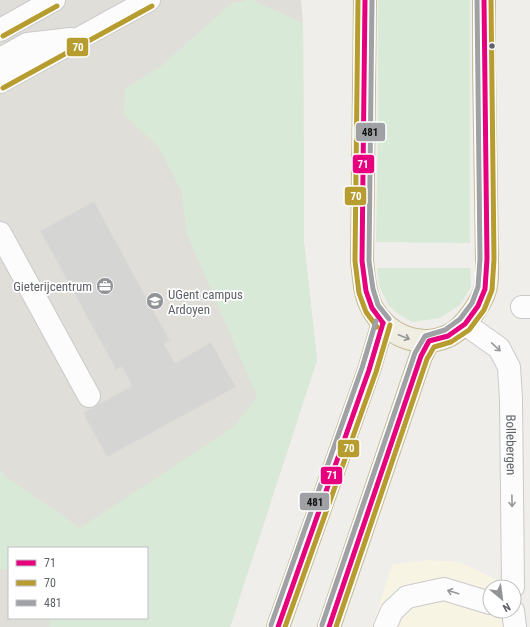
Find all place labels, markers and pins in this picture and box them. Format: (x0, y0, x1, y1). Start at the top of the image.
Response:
unlabelled marker (487, 41, 497, 51)
office icon: Gieterijcentrum (95, 276, 115, 296)
place label: Gieterijcentrum (13, 279, 92, 294)
place label: UGent campus Ardoyen (168, 287, 243, 317)
school or university icon: UGent campus Ardoyen (145, 291, 165, 311)

